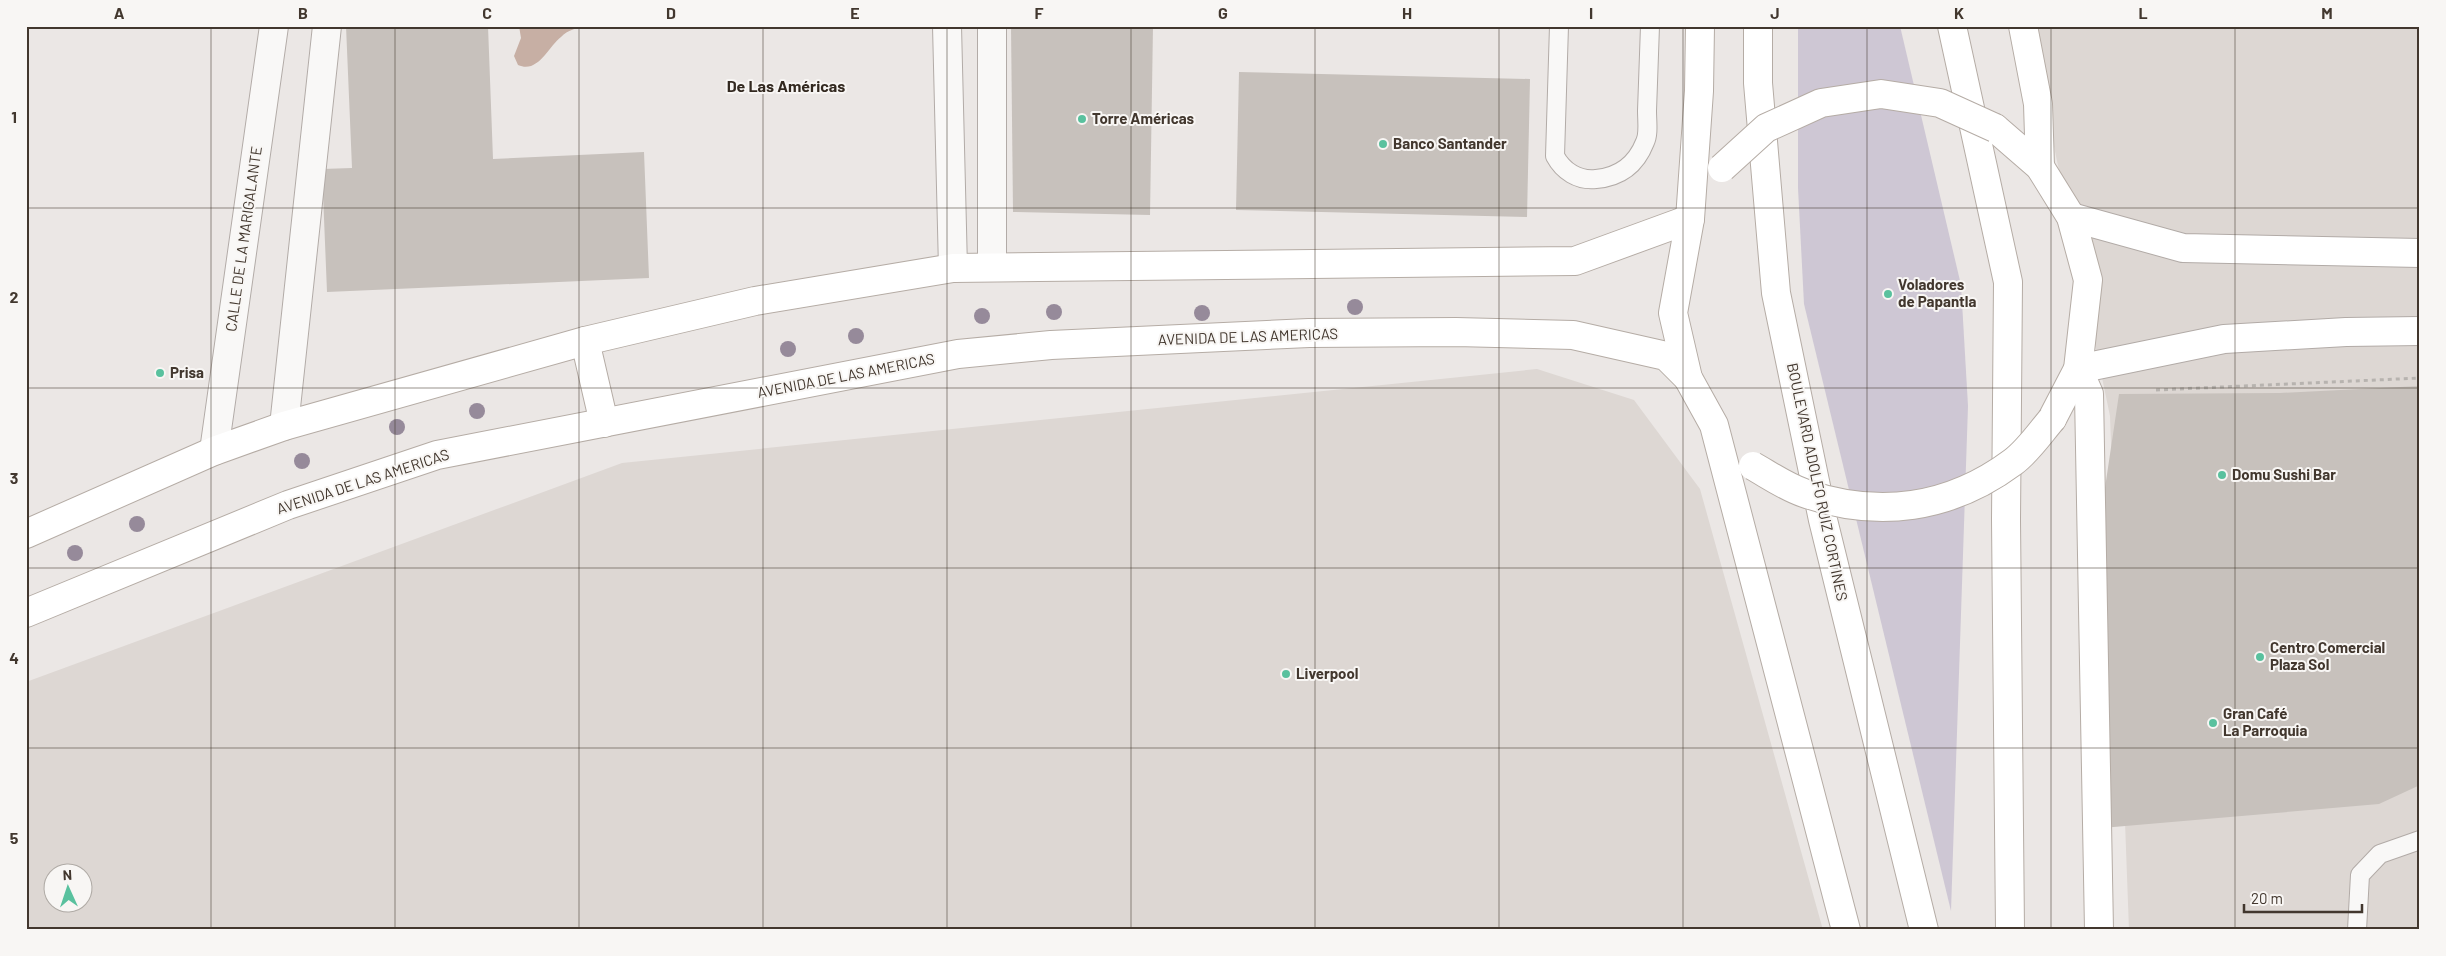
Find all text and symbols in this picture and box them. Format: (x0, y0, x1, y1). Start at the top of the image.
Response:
text: A (114, 3, 125, 22)
text: B (298, 3, 308, 22)
text: C (482, 3, 492, 22)
text: D (666, 3, 676, 22)
text: E (850, 3, 860, 22)
text: F (1035, 3, 1044, 22)
text: G (1218, 3, 1228, 22)
text: H (1402, 3, 1412, 22)
text: I (1589, 3, 1593, 22)
text: J (1770, 3, 1780, 22)
text: K (1954, 3, 1964, 22)
text: L (2138, 3, 2148, 22)
text: M (2321, 3, 2333, 22)
district label: De Las Américas (727, 76, 845, 95)
text: 1 (11, 107, 17, 126)
place label: Torre Américas (1092, 109, 1195, 127)
marker: Torre Américas (1076, 113, 1088, 125)
place label: Banco Santander (1393, 134, 1507, 152)
marker: Banco Santander (1377, 138, 1389, 150)
street label: CALLE DE LA MARIGALANTE (221, 145, 265, 333)
place label: Voladores de Papantla (1898, 275, 1976, 310)
text: 2 (10, 287, 19, 306)
marker: Voladores de Papantla (1882, 288, 1894, 300)
street label: AVENIDA DE LAS AMERICAS (1158, 324, 1338, 348)
street label: AVENIDA DE LAS AMERICAS (756, 349, 936, 401)
street label: BOULEVARD ADOLFO RUIZ CORTINES (1784, 361, 1852, 603)
place label: Prisa (170, 363, 204, 381)
marker: Prisa (154, 367, 166, 379)
street label: AVENIDA DE LAS AMERICAS (274, 445, 451, 517)
place label: Domu Sushi Bar (2232, 465, 2336, 483)
text: 3 (10, 468, 18, 487)
marker: Domu Sushi Bar (2216, 469, 2228, 481)
place label: Centro Comercial Plaza Sol (2270, 638, 2385, 673)
text: 4 (9, 648, 19, 667)
marker: Centro Comercial Plaza Sol (2254, 651, 2266, 663)
place label: Liverpool (1296, 664, 1359, 682)
marker: Liverpool (1280, 668, 1292, 680)
place label: Gran Café La Parroquia (2223, 704, 2307, 739)
marker: Gran Café La Parroquia (2207, 717, 2219, 729)
text: 5 (10, 828, 19, 847)
north arrow (42, 864, 92, 914)
text: N (62, 866, 72, 883)
scale bar (2244, 881, 2361, 913)
text: 20 m (2251, 889, 2283, 907)

